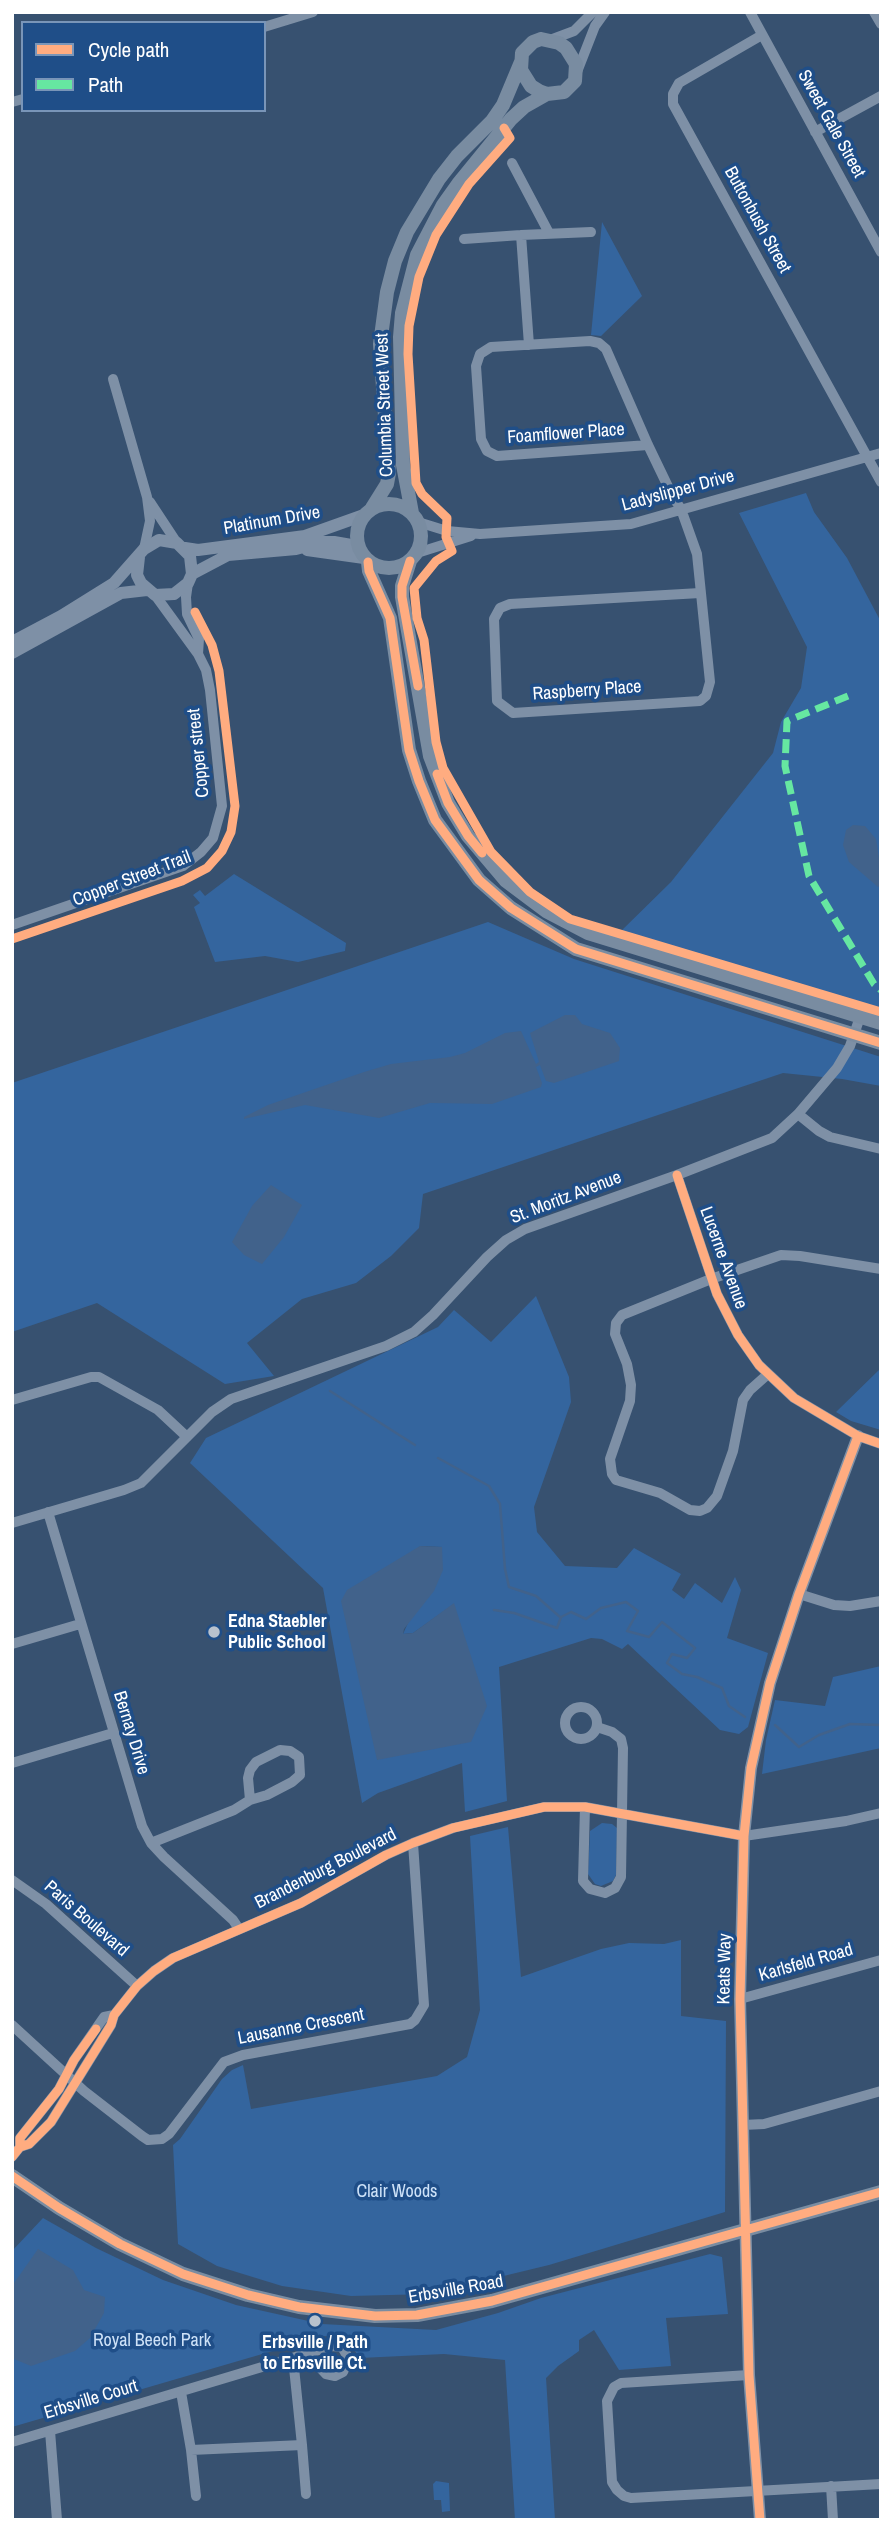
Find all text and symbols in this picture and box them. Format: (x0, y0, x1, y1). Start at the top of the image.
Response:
legend (21, 21, 266, 112)
text: Cycle path (88, 35, 169, 64)
street label: Sweet Gale Street (793, 66, 869, 182)
text: Path (88, 70, 123, 99)
street label: Buttonbush Street (719, 163, 795, 277)
street label: Columbia Street West (372, 333, 398, 477)
street label: Foamflower Place (507, 419, 625, 449)
street label: Ladyslipper Drive (619, 466, 737, 516)
street label: Platinum Drive (222, 502, 322, 540)
street label: Raspberry Place (532, 676, 642, 706)
street label: Copper street (184, 707, 214, 799)
street label: Copper Street Trail (70, 847, 194, 911)
street label: St. Moritz Avenue (507, 1167, 625, 1229)
street label: Lucerne Avenue (695, 1204, 751, 1312)
place label: Edna Staebler Public School (228, 1611, 326, 1654)
marker: Edna Staebler Public School (206, 1624, 222, 1640)
street label: Bernay Drive (108, 1689, 154, 1777)
street label: Brandenburg Boulevard (252, 1824, 400, 1914)
street label: Paris Boulevard (39, 1876, 133, 1962)
street label: Keats Way (714, 1933, 736, 2005)
street label: Karlsfeld Road (756, 1939, 856, 1987)
street label: Lausanne Crescent (236, 2004, 366, 2050)
park label: Clair Woods (357, 2181, 437, 2203)
street label: Erbsville Road (407, 2271, 505, 2309)
marker: Erbsville / Path to Erbsville Ct. (307, 2313, 323, 2329)
park label: Royal Beech Park (93, 2330, 211, 2352)
place label: Erbsville / Path to Erbsville Ct. (262, 2332, 368, 2374)
street label: Erbsville Court (42, 2376, 140, 2424)

